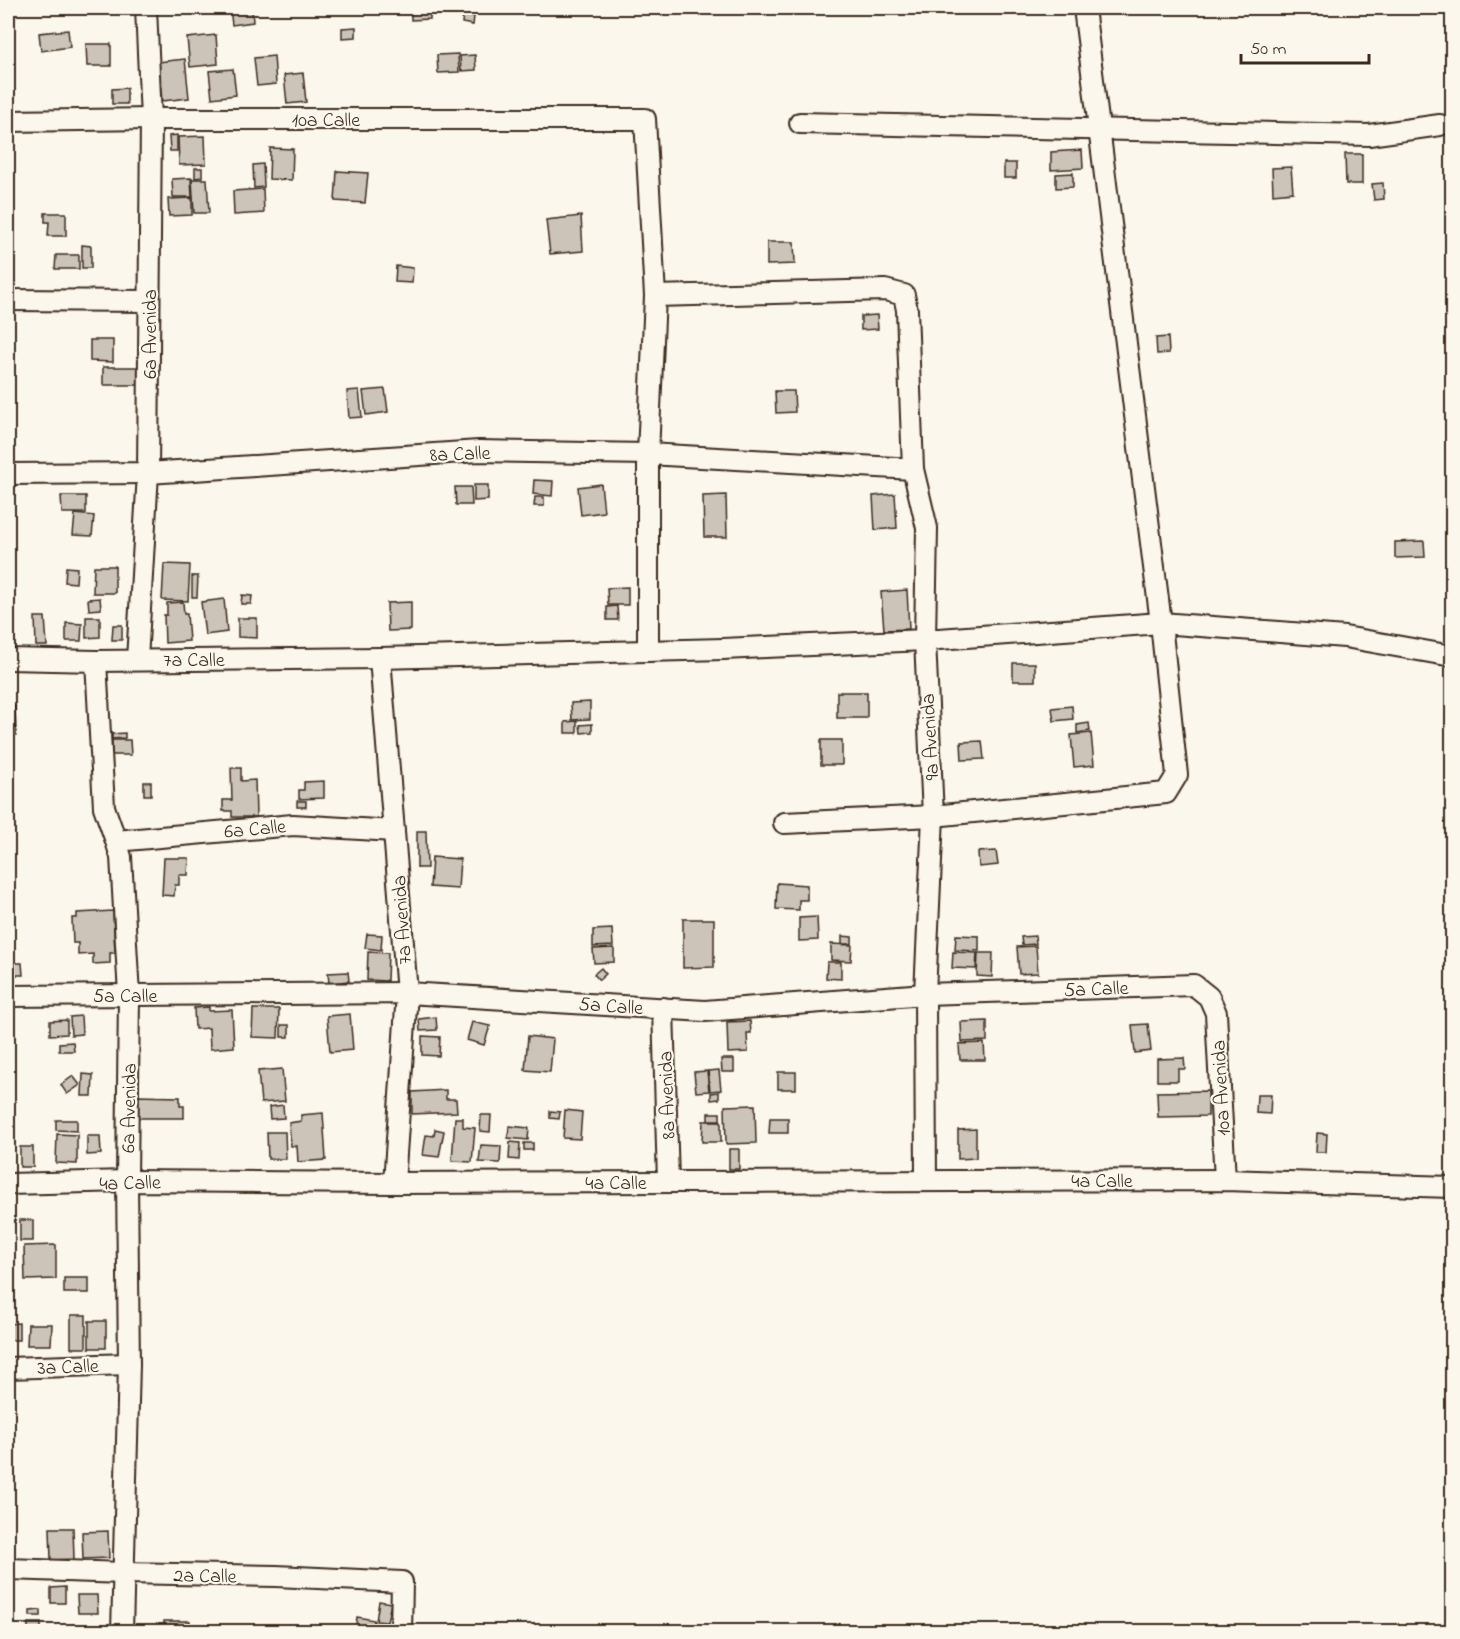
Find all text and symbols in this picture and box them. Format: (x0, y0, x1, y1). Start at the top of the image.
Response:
scale bar (1241, 27, 1368, 65)
text: 50 m (1250, 37, 1287, 63)
street label: 10a Calle (292, 107, 360, 136)
street label: 6a Avenida (137, 289, 166, 379)
street label: 8a Calle (429, 440, 491, 471)
street label: 7a Calle (163, 647, 225, 676)
street label: 9a Avenida (915, 693, 948, 781)
street label: 6a Calle (223, 813, 287, 848)
street label: 7a Avenida (386, 874, 421, 965)
street label: 5a Calle (1063, 975, 1129, 1006)
street label: 5a Calle (93, 983, 157, 1012)
street label: 5a Calle (578, 991, 644, 1024)
street label: 10a Avenida (1206, 1039, 1239, 1137)
street label: 8a Avenida (652, 1050, 685, 1140)
street label: 6a Avenida (115, 1063, 146, 1153)
street label: 4a Calle (1071, 1168, 1133, 1197)
street label: 4a Calle (99, 1169, 161, 1200)
street label: 4a Calle (585, 1170, 647, 1199)
street label: 3a Calle (37, 1353, 99, 1384)
street label: 2a Calle (173, 1562, 237, 1593)

